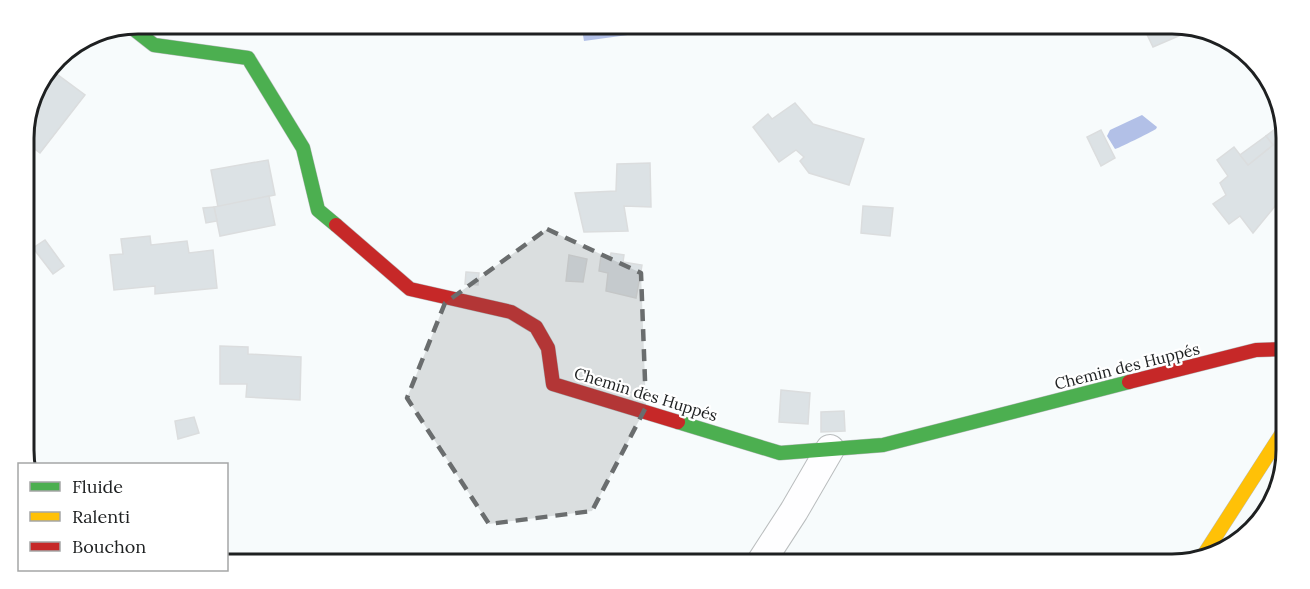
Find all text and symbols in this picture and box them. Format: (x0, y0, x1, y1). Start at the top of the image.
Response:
street label: Chemin des Huppés (1052, 338, 1202, 394)
street label: Chemin des Huppés (572, 363, 720, 425)
legend (18, 463, 228, 571)
text: Fluide (72, 475, 123, 498)
text: Ralenti (72, 505, 130, 528)
text: Bouchon (72, 535, 146, 558)

